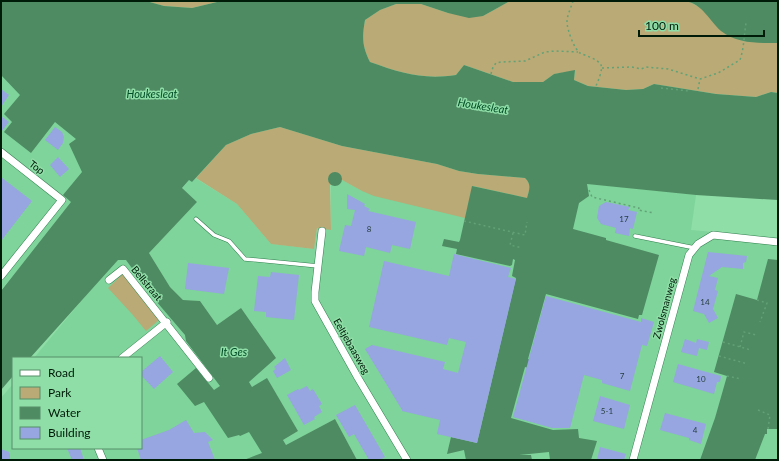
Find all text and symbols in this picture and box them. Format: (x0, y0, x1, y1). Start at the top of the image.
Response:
scale bar (639, 12, 764, 38)
text: 100 m (645, 18, 679, 33)
water label: Houkesleat (126, 87, 178, 100)
water label: Houkesleat (457, 95, 509, 116)
street label: Top (27, 157, 47, 177)
house number: 17 (619, 214, 629, 224)
house number: 8 (367, 224, 372, 234)
street label: Bellstraat (129, 263, 165, 303)
street label: Zwolsmanweg (650, 276, 678, 340)
house number: 14 (700, 297, 710, 307)
street label: Eeltjebaasweg (331, 316, 373, 376)
water label: It Ges (221, 345, 248, 358)
legend (12, 357, 142, 449)
text: Road (48, 365, 75, 380)
house number: 7 (620, 371, 625, 381)
house number: 10 (696, 374, 706, 384)
text: Park (48, 385, 72, 400)
text: Water (48, 405, 81, 420)
house number: 5-1 (601, 406, 613, 416)
text: Building (48, 425, 91, 440)
house number: 4 (693, 425, 698, 435)

